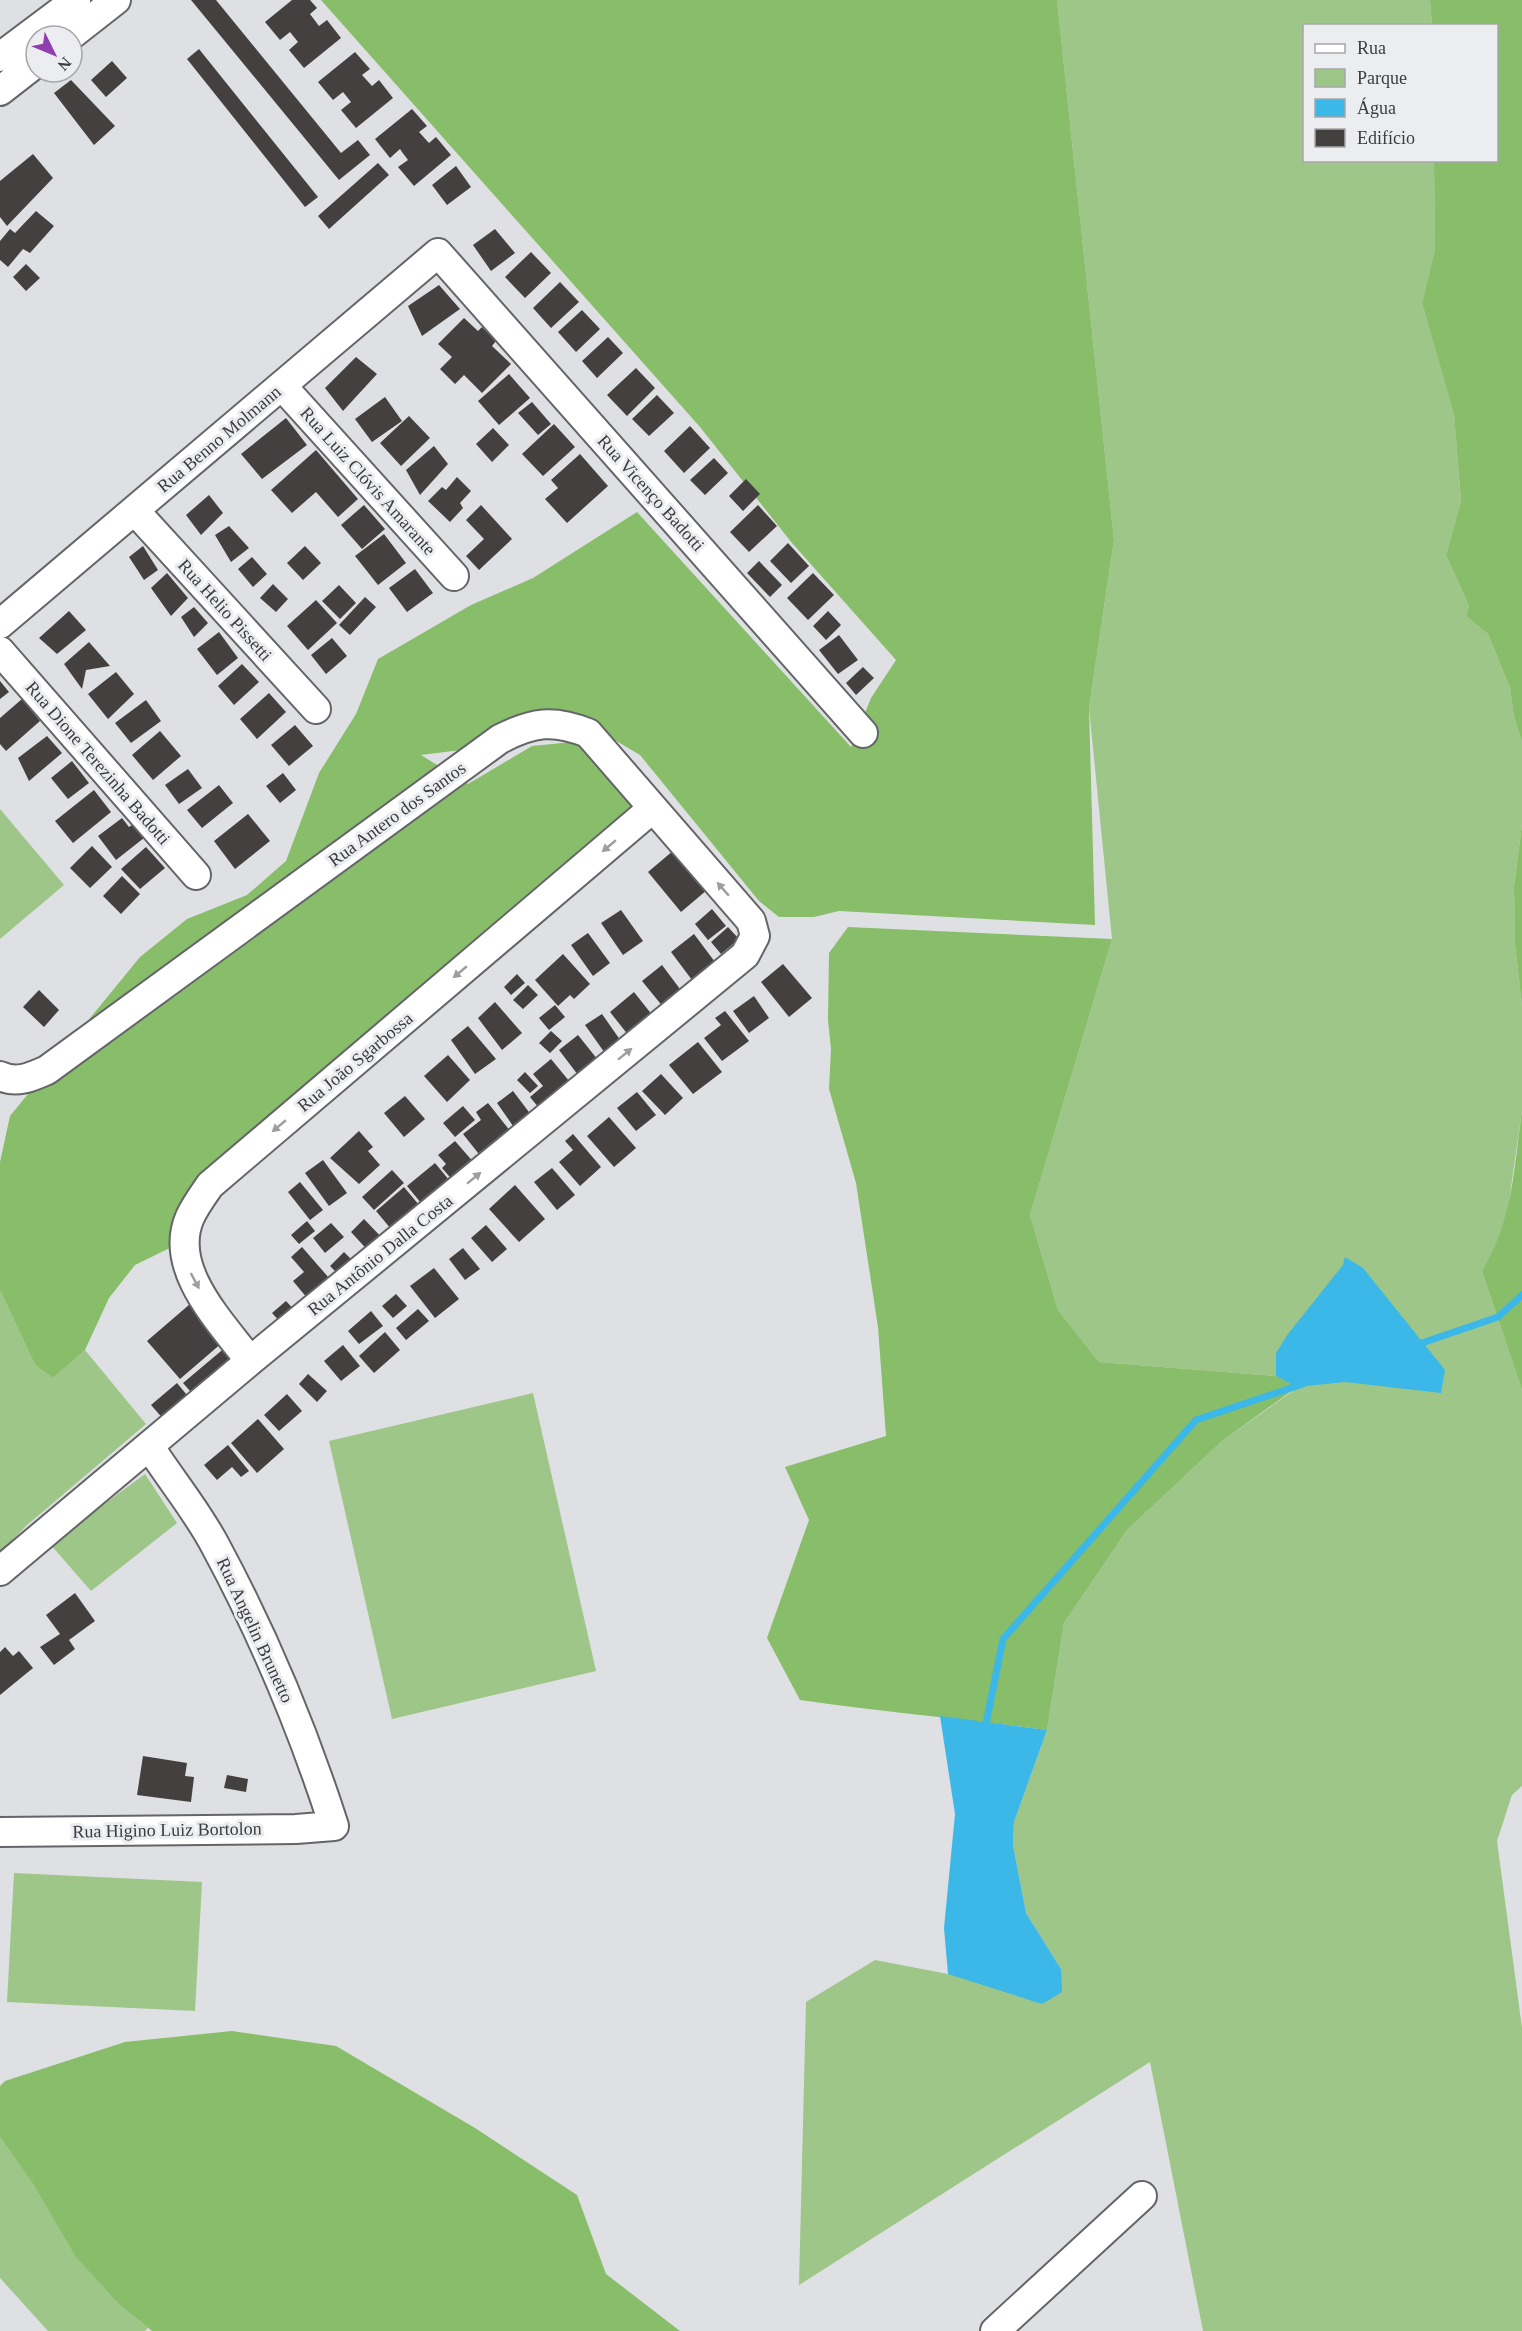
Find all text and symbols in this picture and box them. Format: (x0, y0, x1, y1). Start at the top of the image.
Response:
north arrow (24, 24, 84, 84)
legend (1303, 24, 1498, 162)
text: Rua (1357, 38, 1386, 58)
text: N (54, 54, 75, 74)
text: Parque (1357, 68, 1407, 88)
text: Água (1357, 97, 1396, 118)
text: Edifício (1357, 128, 1415, 148)
street label: Rua Benno Molmann (153, 382, 285, 496)
street label: Rua Luiz Clóvis Amarante (296, 403, 440, 559)
street label: Rua Vicenço Badotti (594, 431, 708, 555)
street label: Rua Helio Pissetti (174, 555, 276, 665)
street label: Rua Dione Terezinha Badotti (22, 677, 174, 849)
street label: Rua Antero dos Santos (325, 758, 469, 870)
one-way arrow (602, 839, 617, 852)
one-way arrow (717, 882, 730, 897)
one-way arrow (452, 966, 468, 979)
street label: Rua João Sgarbossa (293, 1008, 417, 1116)
one-way arrow (617, 1048, 632, 1060)
one-way arrow (271, 1119, 287, 1132)
one-way arrow (466, 1171, 482, 1184)
street label: Rua Antônio Dalla Costa (304, 1190, 456, 1320)
one-way arrow (190, 1272, 200, 1289)
street label: Rua Angelin Brunetto (213, 1554, 297, 1706)
street label: Rua Higino Luiz Bortolon (72, 1818, 262, 1842)

